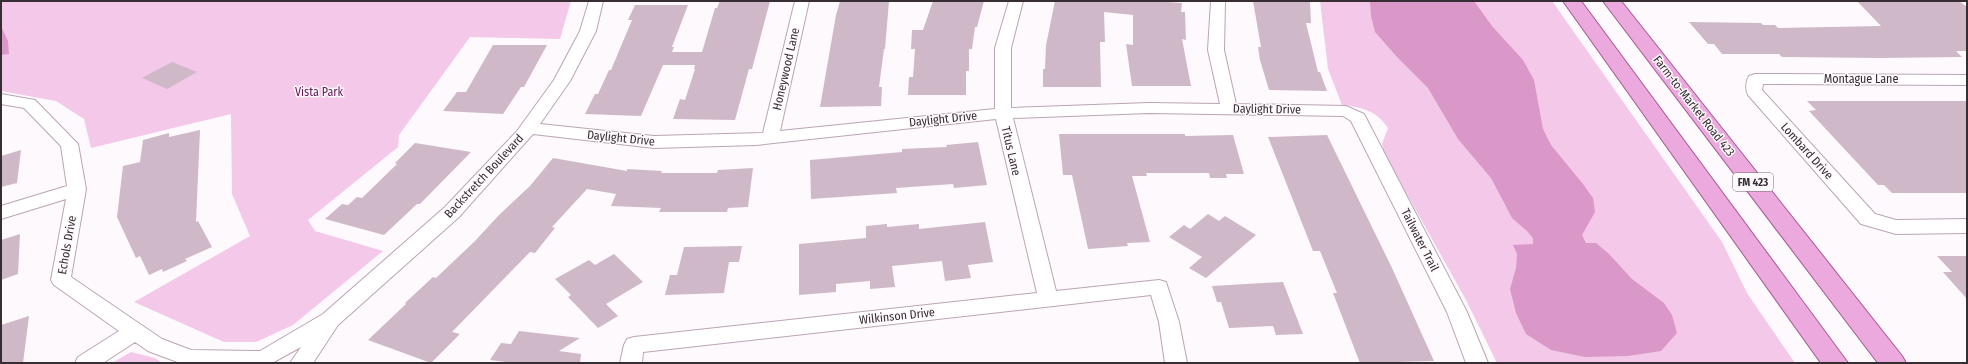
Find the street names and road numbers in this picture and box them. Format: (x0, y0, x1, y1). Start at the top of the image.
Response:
street label: Honeywood Lane (770, 26, 802, 112)
street label: Farm-to-Market Road 423 (1650, 53, 1738, 159)
street label: Montague Lane (1824, 72, 1898, 86)
street label: Daylight Drive (1233, 101, 1301, 117)
street label: Daylight Drive (908, 108, 978, 130)
street label: Lombard Drive (1778, 120, 1836, 182)
street label: Titus Lane (999, 125, 1023, 177)
street label: Daylight Drive (586, 127, 656, 149)
street label: Backstretch Boulevard (442, 131, 526, 221)
road number: FM 423 (1733, 173, 1773, 191)
street label: Tailwater Trail (1398, 206, 1442, 274)
street label: Echols Drive (55, 214, 79, 276)
street label: Wilkinson Drive (858, 305, 936, 327)

